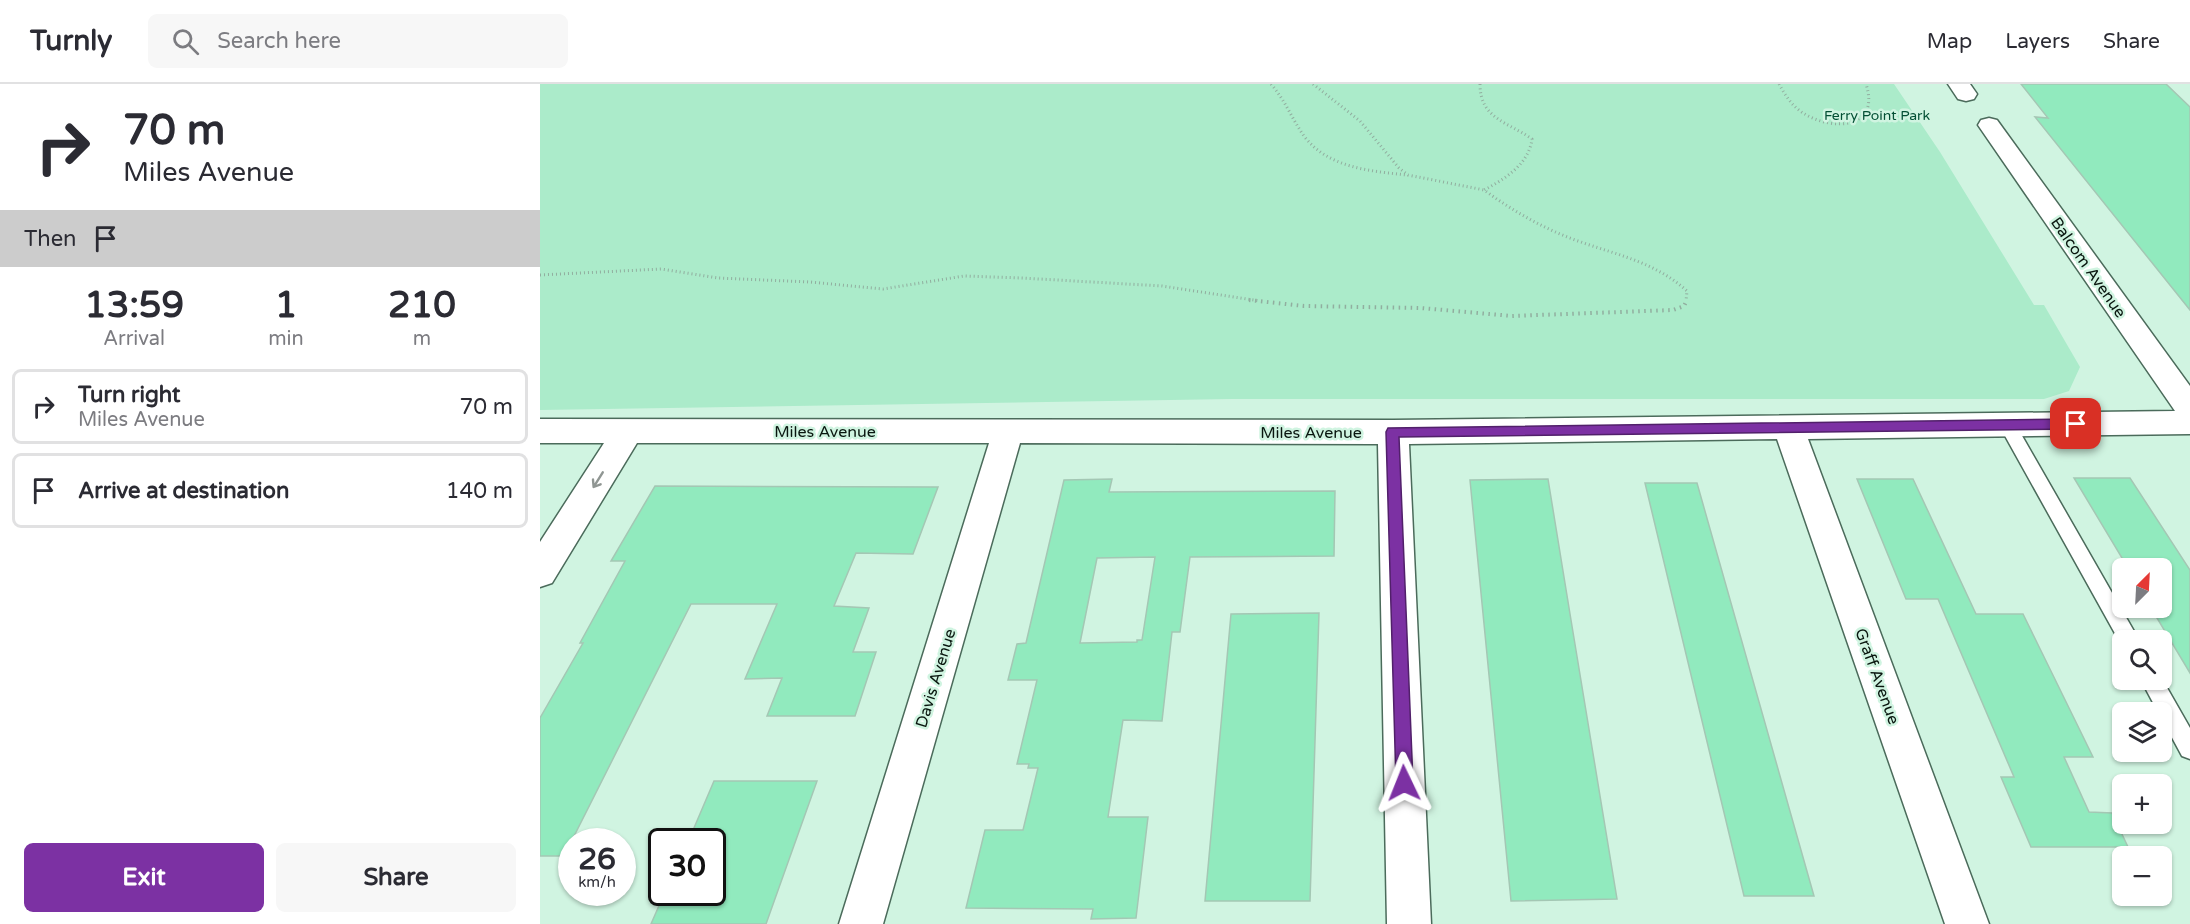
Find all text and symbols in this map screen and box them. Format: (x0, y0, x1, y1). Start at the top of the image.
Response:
search box (148, 14, 568, 68)
text: Turnly (30, 24, 112, 58)
icon: search (169, 25, 202, 58)
text: Search here (217, 28, 341, 54)
text: Map (1927, 29, 1972, 54)
text: Layers (2005, 29, 2070, 54)
text: Share (2103, 29, 2160, 54)
text: 70 m (123, 105, 225, 156)
park label: Ferry Point Park (1824, 107, 1930, 124)
icon: right (24, 108, 102, 186)
text: Miles Avenue (123, 156, 294, 189)
street label: Balcom Avenue (2046, 213, 2130, 322)
icon: arrive (89, 222, 122, 255)
text: Then (24, 226, 77, 252)
text: 13:59 (84, 284, 184, 327)
text: 1 (275, 284, 297, 327)
text: 210 (388, 284, 456, 327)
text: Arrival (103, 327, 165, 351)
text: min (268, 327, 304, 351)
text: m (413, 327, 431, 351)
text: Turn right (78, 382, 180, 408)
icon: right (27, 390, 60, 423)
text: 70 m (459, 394, 513, 420)
pin (2050, 398, 2101, 449)
icon: arrive (2059, 407, 2092, 440)
text: Miles Avenue (78, 408, 205, 432)
street label: Miles Avenue (774, 422, 876, 442)
street label: Miles Avenue (1260, 423, 1362, 443)
one-way arrow (591, 471, 603, 488)
icon: arrive (27, 474, 60, 507)
text: Arrive at destination (78, 478, 289, 504)
text: 140 m (446, 478, 513, 504)
north arrow (2112, 558, 2172, 618)
map controls (2112, 558, 2172, 906)
street label: Davis Avenue (911, 626, 960, 730)
street label: Graff Avenue (1850, 626, 1904, 727)
button: search (2112, 630, 2172, 690)
button: layers (2112, 702, 2172, 762)
position arrow (1372, 751, 1436, 815)
button: + (2112, 774, 2172, 834)
speed limit sign: 30 (648, 828, 726, 906)
text: 26 (578, 841, 616, 878)
button: Exit (24, 843, 264, 912)
button: Share (276, 843, 516, 912)
button: − (2112, 846, 2172, 906)
text: km/h (578, 873, 616, 891)

